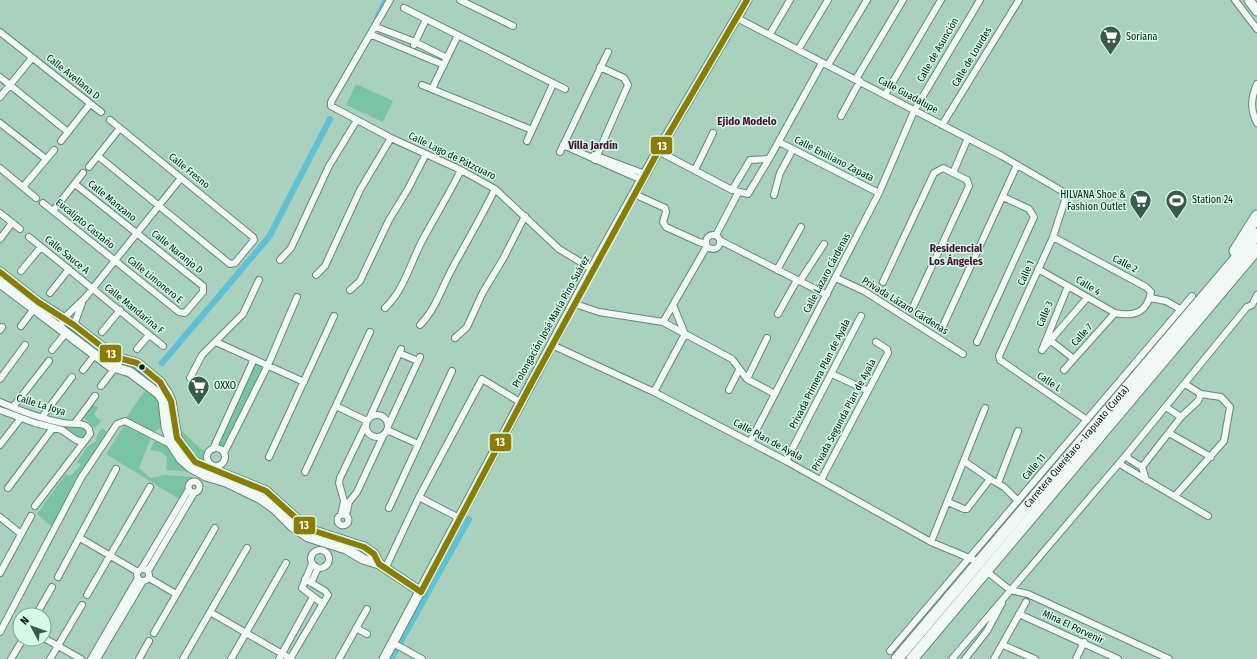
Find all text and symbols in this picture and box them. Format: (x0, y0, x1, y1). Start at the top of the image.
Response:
street label: Calle de Asunción (915, 16, 961, 84)
supermarket icon: Soriana (1097, 24, 1123, 57)
street label: Calle de Lourdes (949, 25, 995, 89)
place label: Soriana (1126, 31, 1157, 43)
street label: Calle Avellana D (44, 52, 102, 102)
street label: Calle Guadalupe (876, 74, 940, 116)
district label: Ejido Modelo (717, 115, 777, 128)
street label: Calle Lago de Pátzcuaro (406, 130, 498, 182)
street label: Calle Emiliano Zapata (792, 134, 876, 184)
line badge: 13 (650, 136, 673, 155)
district label: Villa Jardín (567, 139, 618, 152)
text: 13 (657, 140, 667, 153)
street label: Calle Fresno (166, 151, 212, 191)
street label: Calle Manzano (85, 178, 139, 224)
sports icon: Station 24 (1164, 187, 1190, 220)
supermarket icon: HILVANA Shoe & Fashion Outlet (1128, 188, 1154, 221)
place label: HILVANA Shoe & Fashion Outlet (1060, 189, 1127, 213)
place label: Station 24 (1192, 194, 1233, 206)
street label: Eucalipto Castaño (53, 196, 117, 252)
street label: Calle Naranjo D (149, 228, 205, 276)
street label: Calle Lázaro Cárdenas (801, 231, 853, 315)
street label: Calle Sauce A (42, 233, 92, 277)
district label: Residencial Los Ángeles (929, 242, 983, 268)
street label: Calle 2 (1110, 252, 1140, 276)
street label: Calle Limonero E (125, 254, 185, 306)
street label: Prolongación José María Pino Suárez (509, 254, 592, 390)
street label: Calle 1 (1015, 259, 1037, 287)
street label: Calle 4 (1073, 274, 1103, 298)
street label: Privada Lázaro Cárdenas (860, 275, 950, 337)
street label: Calle Mandarina F (102, 281, 167, 337)
street label: Calle 3 (1034, 299, 1056, 329)
street label: Privada Primera Plan de Ayala (787, 317, 853, 431)
street label: Calle 7 (1069, 321, 1095, 349)
line badge: 13 (99, 344, 122, 363)
text: 13 (106, 348, 116, 361)
street label: Privada Segunda Plan de Ayala (809, 357, 879, 473)
unlabelled marker (137, 362, 147, 372)
street label: Calle L (1035, 370, 1064, 395)
supermarket icon: OXXO (185, 373, 211, 406)
place label: OXXO (214, 380, 236, 392)
street label: Carretera Querétaro - Irapuato (Cuota) (1022, 383, 1132, 510)
street label: Calle La Joya (15, 392, 67, 418)
street label: Calle Plan de Ayala (731, 417, 805, 463)
line badge: 13 (489, 433, 512, 452)
text: 13 (495, 436, 505, 449)
street label: Calle 11 (1020, 452, 1048, 482)
line badge: 13 (293, 516, 316, 535)
text: 13 (299, 519, 309, 532)
north arrow (12, 607, 52, 647)
street label: Mina El Porvenir (1041, 608, 1106, 647)
text: N (18, 614, 32, 628)

